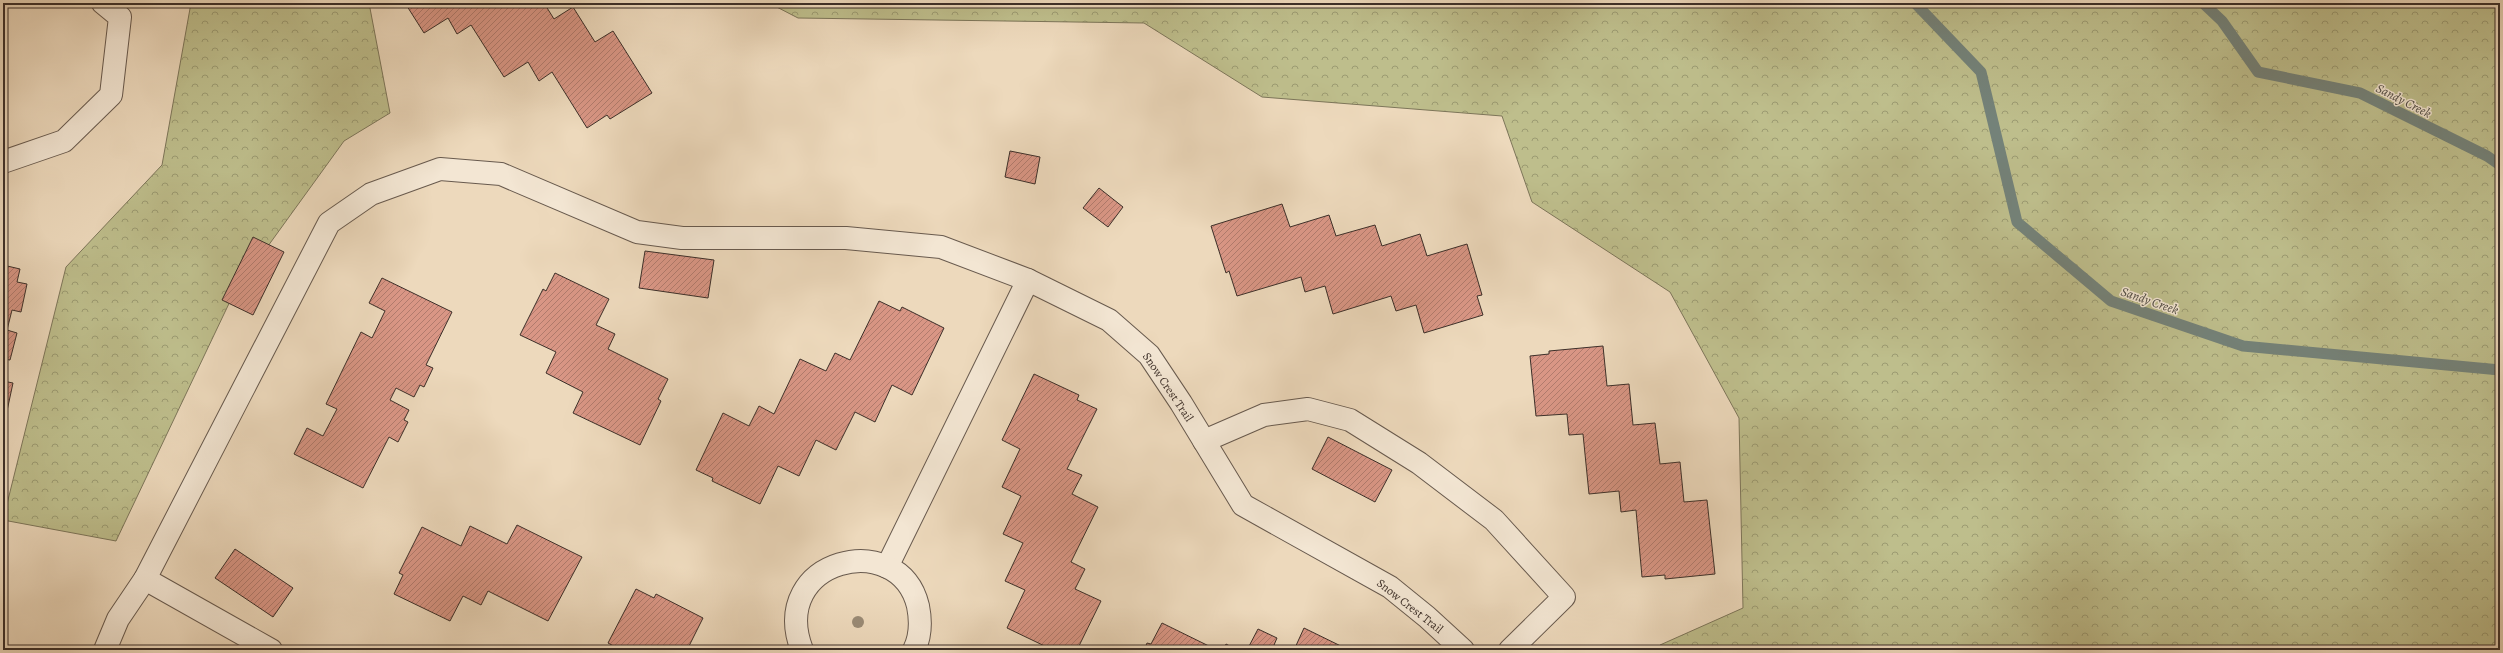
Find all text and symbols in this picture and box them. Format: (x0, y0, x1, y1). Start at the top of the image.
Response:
water label: Sandy Creek (2373, 79, 2434, 122)
water label: Sandy Creek (2119, 283, 2181, 318)
street label: Snow Crest Trail (1139, 349, 1197, 425)
street label: Snow Crest Trail (1373, 575, 1447, 637)

